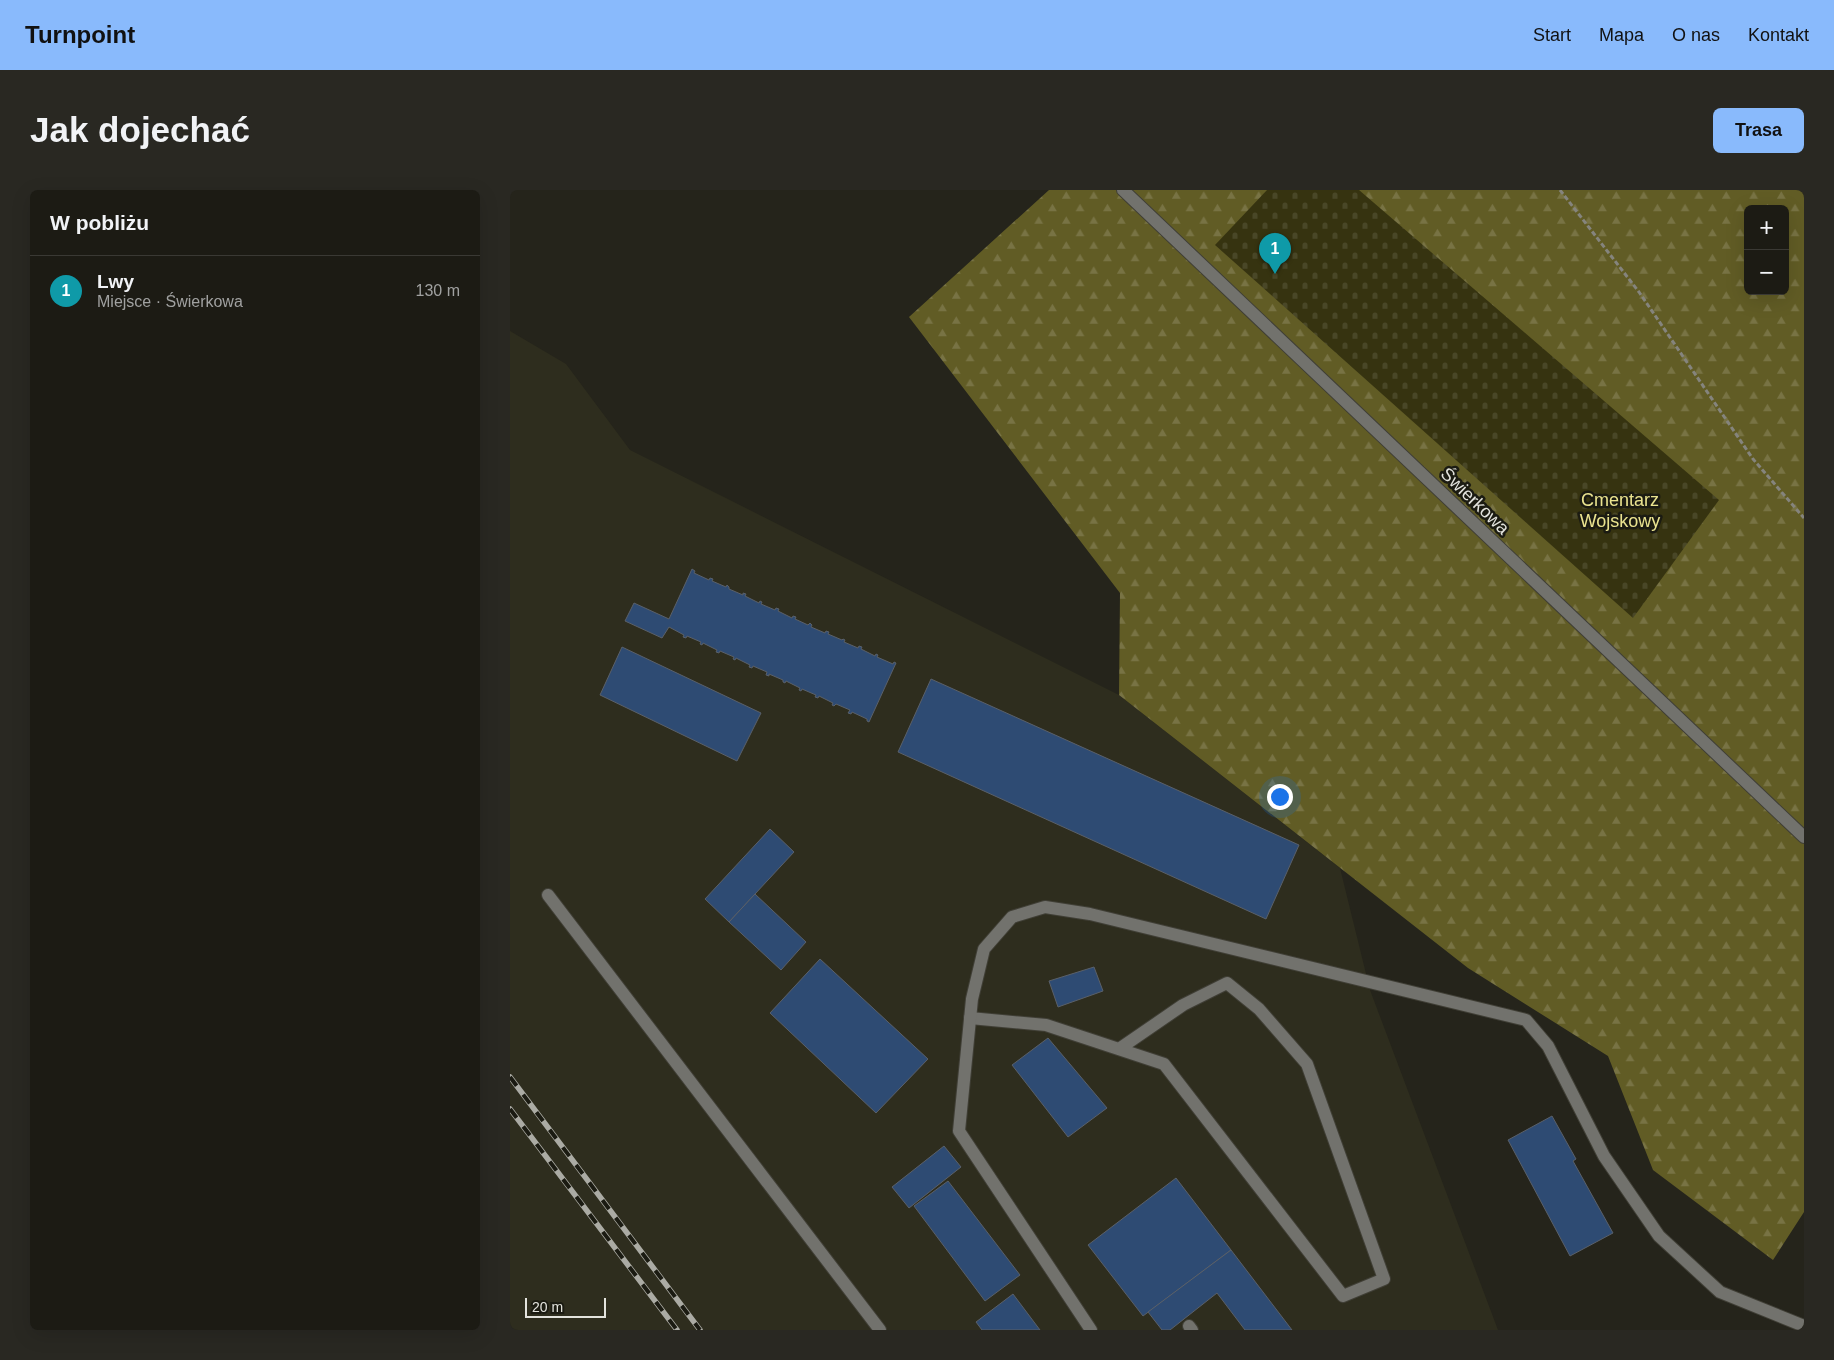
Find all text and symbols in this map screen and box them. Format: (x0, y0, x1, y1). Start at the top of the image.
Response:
text: Turnpoint (25, 21, 135, 48)
text: Start (1533, 25, 1571, 45)
text: Mapa (1599, 25, 1644, 45)
text: O nas (1672, 25, 1720, 45)
text: Kontakt (1748, 25, 1809, 45)
button: Trasa (1713, 108, 1804, 153)
text: Jak dojechać (30, 110, 250, 149)
map controls (1744, 205, 1789, 295)
button: + (1744, 205, 1789, 250)
text: W pobliżu (50, 211, 149, 234)
pin: 1 (1259, 233, 1291, 274)
button: − (1744, 250, 1789, 295)
text: Lwy (97, 271, 134, 292)
text: 1 (62, 282, 70, 299)
text: 130 m (416, 282, 460, 299)
text: Miejsce · Świerkowa (97, 293, 243, 310)
street label: Świerkowa (1437, 463, 1515, 539)
park label: Cmentarz Wojskowy (1580, 490, 1660, 531)
your location (1267, 784, 1293, 810)
scale bar (525, 1295, 606, 1318)
text: 20 m (532, 1299, 563, 1315)

